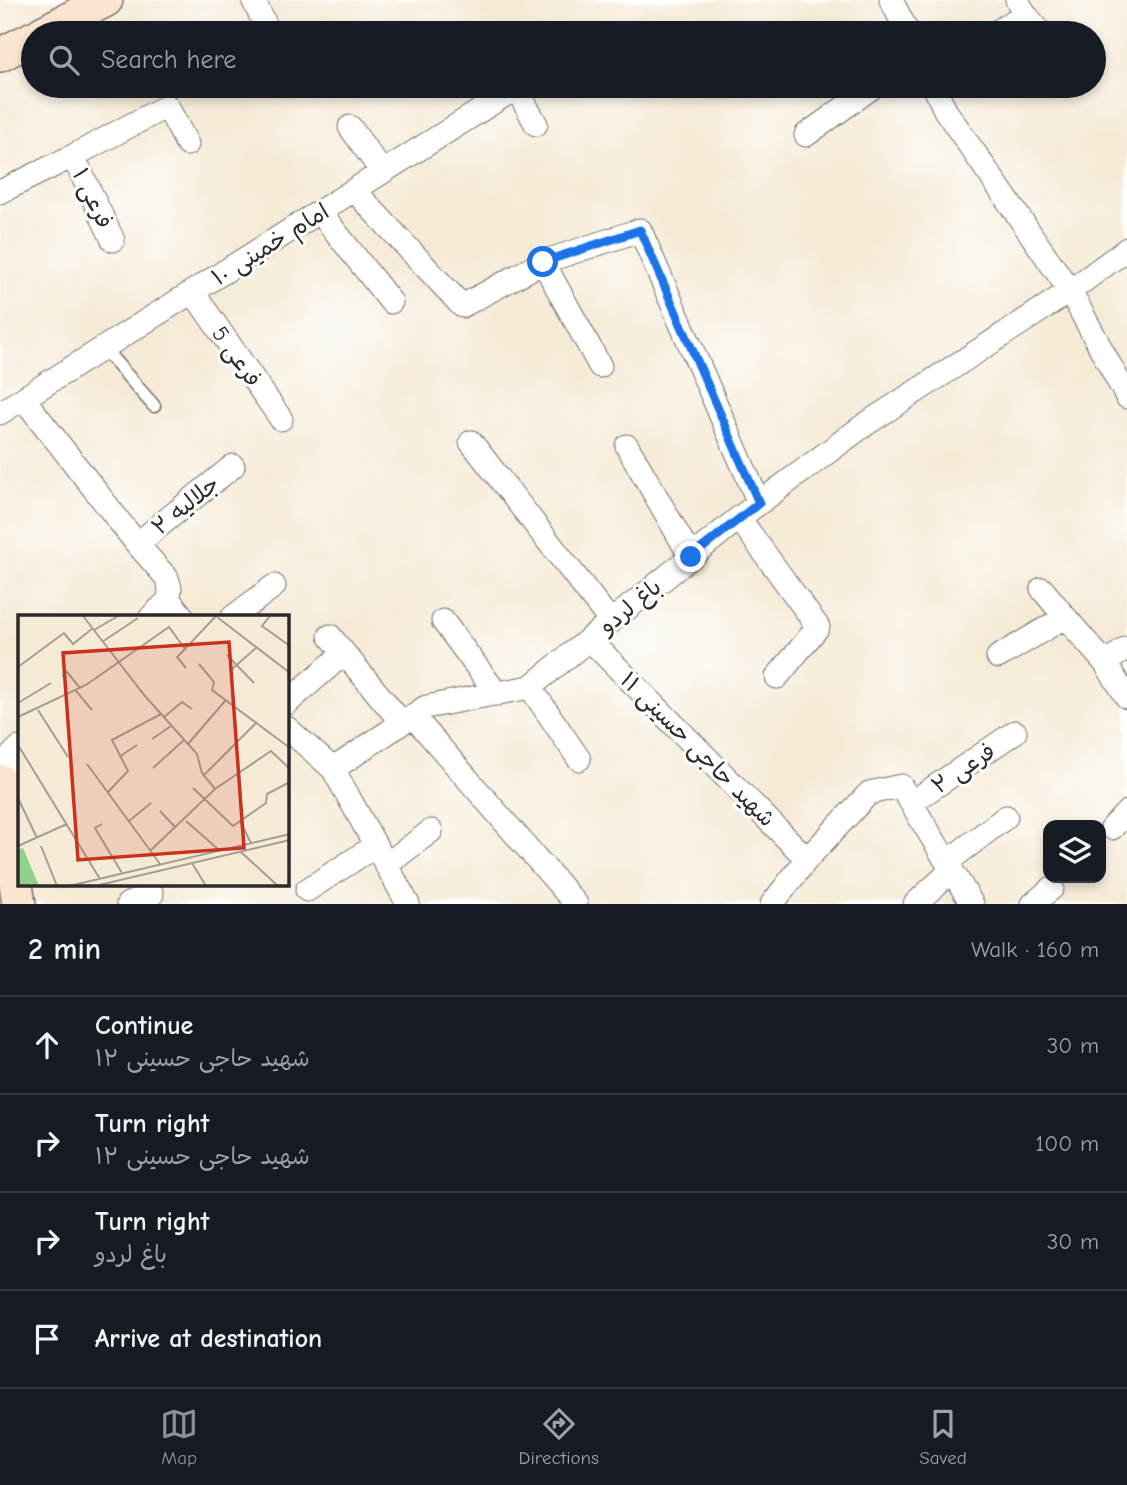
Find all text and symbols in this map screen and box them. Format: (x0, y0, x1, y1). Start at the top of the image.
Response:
search box (21, 21, 1106, 98)
icon: search (45, 41, 83, 79)
text: Search here (101, 45, 236, 75)
street label: فرعی ۱ (66, 164, 119, 233)
street label: امام خمینی ۱۰ (207, 198, 336, 295)
route start (527, 246, 558, 277)
street label: فرعی 5 (205, 321, 267, 392)
street label: جلالیه ۲ (146, 470, 224, 541)
route end (675, 541, 706, 572)
street label: باغ لردو (592, 573, 668, 642)
inset map (18, 615, 289, 886)
street label: شهید حاجی حسینی ۱۱ (614, 666, 781, 833)
street label: فرعی ۲ (926, 737, 1001, 800)
map controls (1043, 820, 1106, 883)
button: layers (1043, 820, 1106, 883)
text: 2 min (28, 932, 101, 967)
text: Walk · 160 m (971, 936, 1099, 963)
text: Continue (95, 1011, 193, 1041)
icon: ahead (28, 1026, 66, 1064)
text: 30 m (1047, 1032, 1099, 1059)
text: شهید حاجی حسینی ۱۲ (95, 1045, 310, 1072)
text: Turn right (95, 1109, 209, 1139)
icon: right (28, 1124, 66, 1162)
text: 100 m (1035, 1130, 1099, 1157)
text: شهید حاجی حسینی ۱۲ (95, 1143, 310, 1170)
text: Turn right (95, 1207, 209, 1237)
icon: right (28, 1222, 66, 1260)
text: 30 m (1047, 1228, 1099, 1255)
text: باغ لردو (95, 1241, 167, 1268)
icon: arrive (28, 1320, 66, 1358)
text: Arrive at destination (95, 1324, 322, 1354)
tab: Map (160, 1405, 198, 1469)
tab: Directions (519, 1405, 599, 1469)
tab: Saved (919, 1405, 967, 1469)

